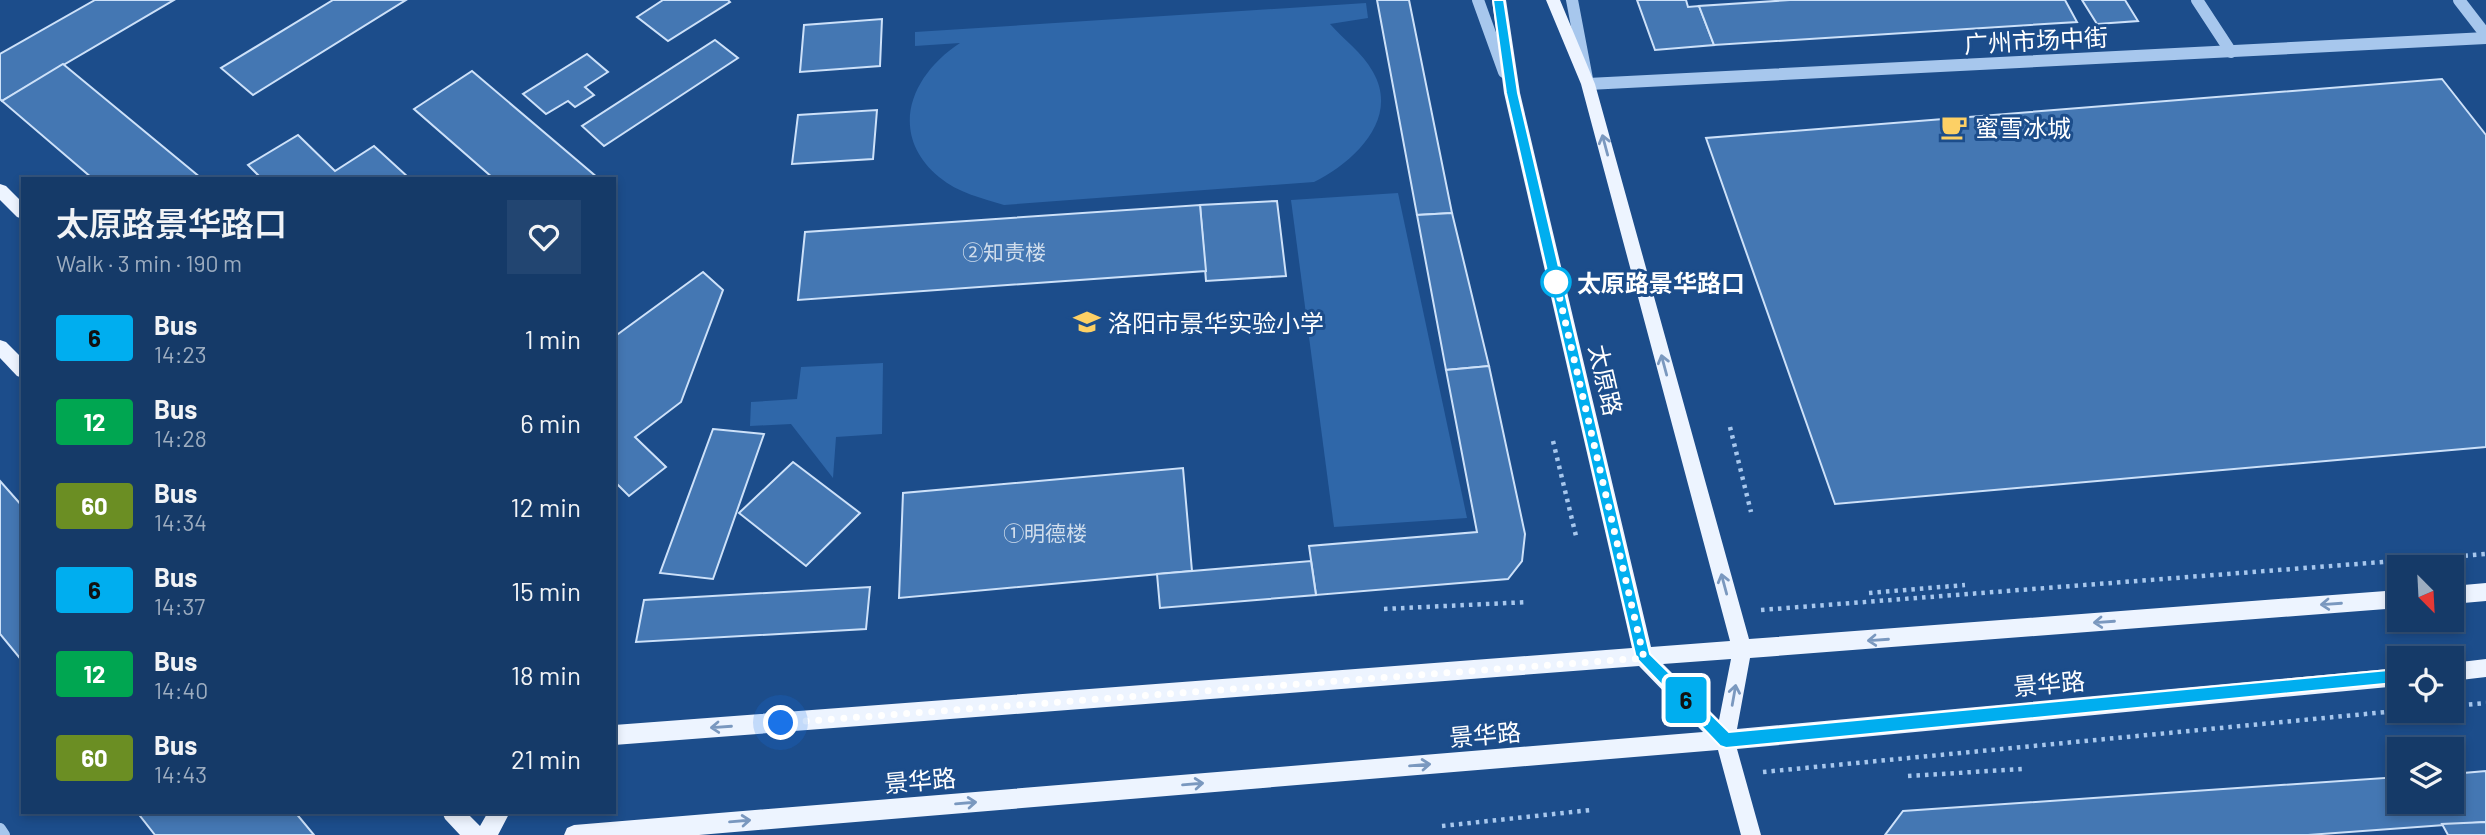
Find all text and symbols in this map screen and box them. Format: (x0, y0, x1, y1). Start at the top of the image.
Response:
street label: 广州市场中街 (1963, 22, 2109, 58)
cafe icon: 蜜雪冰城 (1939, 112, 1969, 142)
place label: 蜜雪冰城 (1975, 113, 2071, 142)
one-way arrow (1598, 134, 1611, 157)
button: heart (507, 200, 581, 274)
text: 太原路景华路口 (56, 203, 287, 243)
house number: ②知责楼 (962, 239, 1046, 264)
text: Walk · 3 min · 190 m (56, 249, 242, 277)
marker: 太原路景华路口 (1541, 267, 1571, 297)
place label: 太原路景华路口 (1577, 268, 1745, 297)
school or university icon: 洛阳市景华实验小学 (1072, 307, 1102, 337)
place label: 洛阳市景华实验小学 (1108, 308, 1324, 337)
text: Bus (154, 309, 197, 340)
text: 6 (88, 323, 101, 352)
text: 1 min (525, 323, 581, 354)
text: 14:23 (154, 340, 207, 368)
street label: 太原路 (1584, 342, 1628, 418)
one-way arrow (1657, 354, 1670, 376)
text: Bus (154, 393, 197, 424)
text: 12 (84, 407, 105, 436)
text: 6 min (520, 407, 581, 438)
text: 14:28 (154, 424, 207, 452)
text: Bus (154, 477, 197, 508)
text: 60 (81, 491, 108, 520)
text: 12 min (511, 491, 581, 522)
text: 14:34 (154, 508, 207, 536)
house number: ①明德楼 (1003, 520, 1087, 545)
north arrow (2387, 555, 2464, 632)
map controls (2387, 555, 2464, 814)
text: Bus (154, 561, 197, 592)
one-way arrow (1717, 574, 1730, 596)
text: 6 (88, 575, 101, 604)
text: 15 min (511, 575, 581, 606)
text: 14:37 (154, 592, 205, 620)
one-way arrow (2320, 598, 2343, 611)
one-way arrow (2094, 616, 2116, 629)
one-way arrow (1867, 634, 1889, 647)
text: Bus (154, 645, 197, 676)
button: locate (2387, 646, 2464, 723)
text: 12 (84, 659, 105, 688)
text: 18 min (511, 659, 581, 690)
street label: 景华路 (2012, 665, 2086, 701)
text: 14:40 (154, 676, 208, 704)
line badge: 6 (1663, 677, 1709, 723)
one-way arrow (1728, 684, 1741, 707)
text: 6 (1680, 685, 1692, 714)
your location (763, 705, 798, 740)
street label: 景华路 (1448, 716, 1522, 752)
one-way arrow (710, 721, 733, 734)
text: Bus (154, 729, 197, 760)
button: layers (2387, 737, 2464, 814)
text: 60 (81, 743, 108, 772)
text: 21 min (511, 743, 581, 774)
one-way arrow (1408, 758, 1431, 771)
text: 14:43 (154, 760, 207, 788)
street label: 景华路 (883, 762, 957, 798)
one-way arrow (1181, 777, 1204, 790)
one-way arrow (955, 796, 977, 809)
one-way arrow (728, 814, 750, 827)

